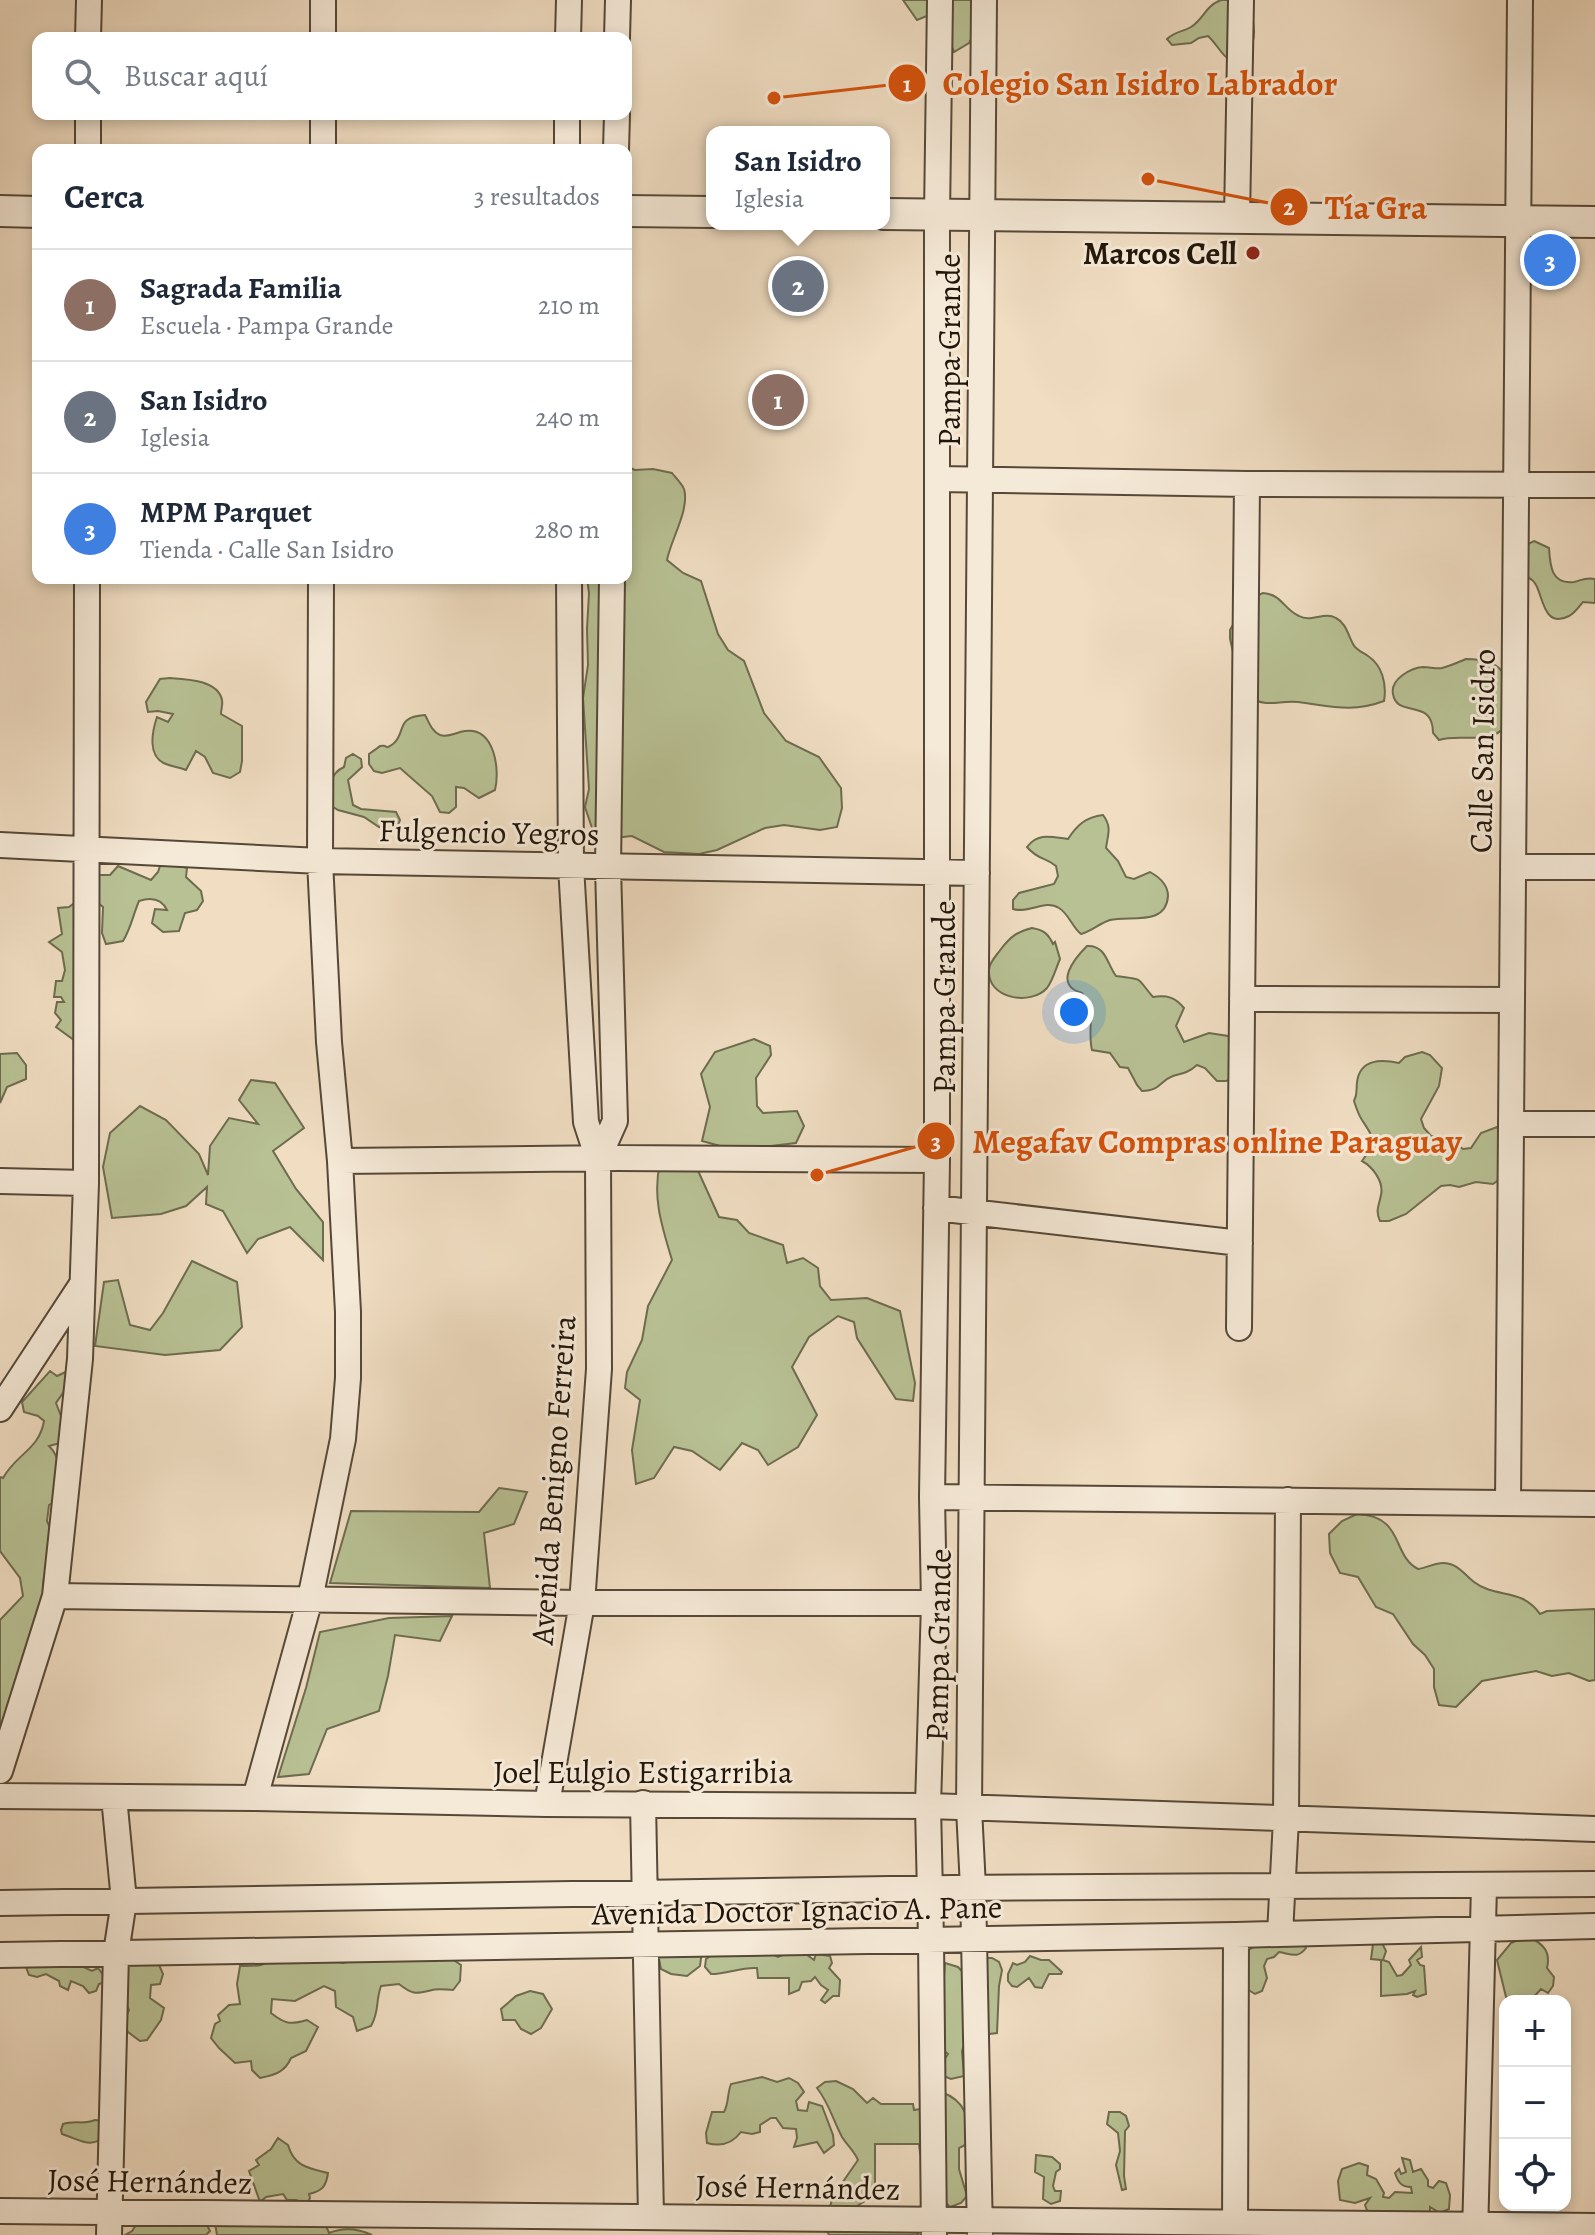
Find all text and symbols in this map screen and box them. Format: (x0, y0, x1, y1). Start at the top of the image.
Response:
search box (32, 32, 632, 120)
icon: search (60, 54, 104, 98)
callout: Colegio San Isidro Labrador (887, 54, 1354, 112)
text: Buscar aquí (124, 56, 268, 96)
text: Colegio San Isidro Labrador (942, 60, 1338, 107)
text: 1 (903, 68, 912, 100)
popup (706, 126, 890, 230)
text: San Isidro (734, 141, 862, 181)
text: Cerca (64, 173, 145, 220)
callout: Tía Gra (1269, 178, 1443, 236)
text: 3 resultados (474, 179, 600, 214)
text: Iglesia (734, 181, 804, 216)
text: Tía Gra (1325, 184, 1428, 231)
text: 2 (1283, 191, 1295, 223)
pin: 3 (1524, 230, 1576, 290)
place label: Marcos Cell (1083, 231, 1238, 275)
marker: Marcos Cell (1244, 244, 1262, 262)
street label: Pampa Grande (927, 253, 971, 447)
pin: 2 (772, 256, 824, 316)
text: Sagrada Familia (140, 268, 342, 308)
text: 1 (85, 288, 95, 323)
text: 210 m (538, 288, 600, 323)
text: Escuela · Pampa Grande (140, 308, 394, 343)
pin: 1 (752, 370, 804, 430)
text: San Isidro (140, 380, 268, 420)
text: 2 (84, 400, 96, 435)
text: 240 m (535, 400, 600, 435)
text: Iglesia (140, 420, 210, 455)
text: MPM Parquet (140, 492, 312, 532)
text: 3 (84, 512, 96, 547)
text: 280 m (534, 512, 600, 547)
text: Tienda · Calle San Isidro (140, 532, 394, 567)
street label: Calle San Isidro (1458, 649, 1506, 853)
street label: Fulgencio Yegros (378, 808, 600, 856)
street label: Pampa Grande (922, 900, 966, 1094)
your location (1054, 992, 1094, 1032)
callout: Megafav Compras online Paraguay (916, 1112, 1478, 1170)
text: Megafav Compras online Paraguay (972, 1118, 1463, 1165)
text: 3 (931, 1126, 941, 1158)
street label: Avenida Benigno Ferreira (519, 1314, 586, 1647)
street label: Pampa Grande (914, 1548, 962, 1742)
street label: Joel Eulgio Estigarribia (493, 1750, 793, 1794)
street label: Avenida Doctor Ignacio A. Pane (590, 1884, 1003, 1936)
map controls (1499, 1995, 1571, 2211)
button: + (1499, 1995, 1571, 2067)
button: − (1499, 2067, 1571, 2139)
button: locate (1499, 2139, 1571, 2211)
street label: José Hernández (47, 2157, 253, 2205)
street label: José Hernández (695, 2163, 901, 2211)

